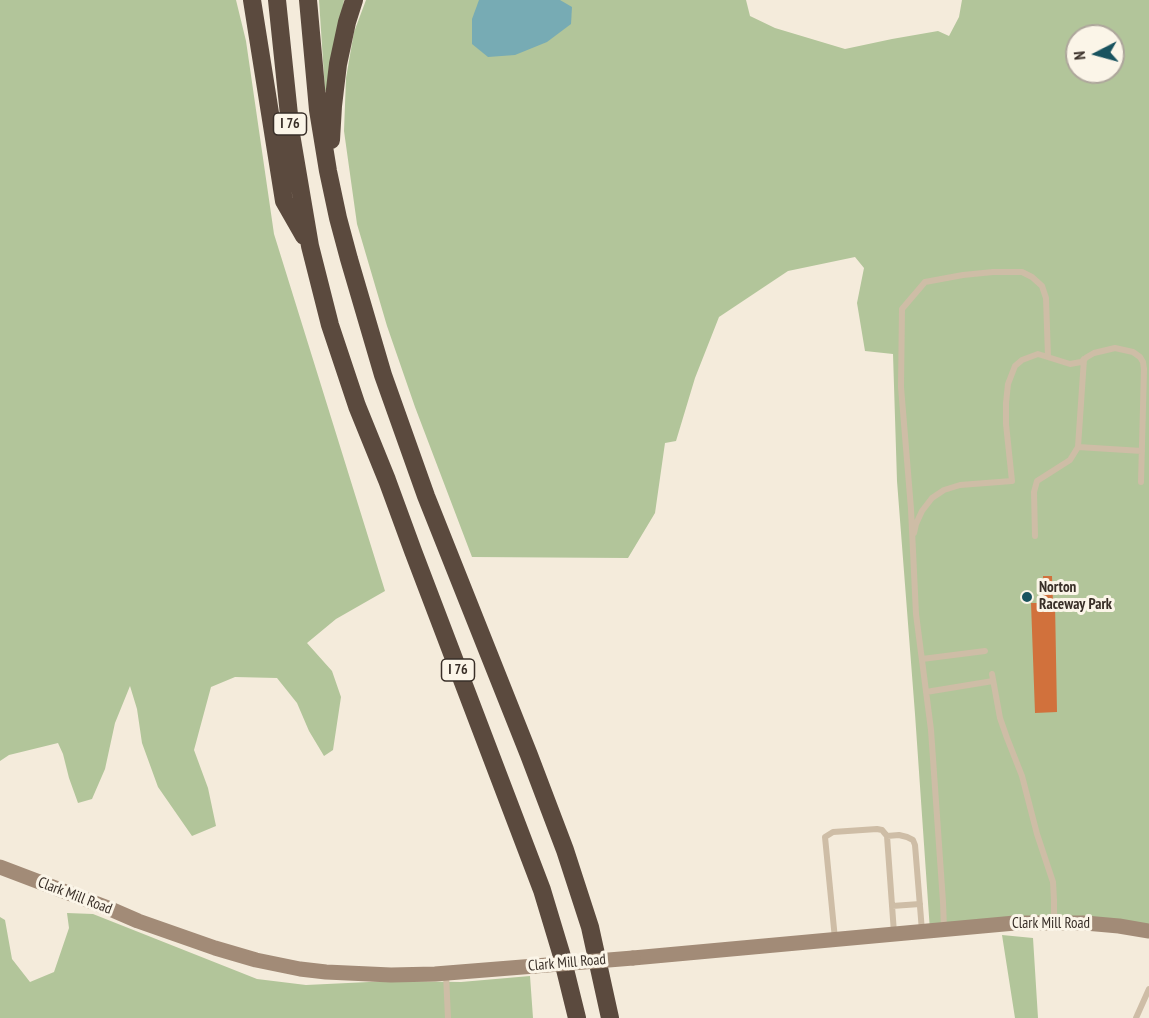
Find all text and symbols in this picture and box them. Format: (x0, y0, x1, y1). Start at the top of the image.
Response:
north arrow (1065, 24, 1125, 84)
text: N (1069, 50, 1089, 61)
road number: I 76 (274, 113, 306, 135)
place label: Norton Raceway Park (1039, 579, 1112, 614)
marker: Norton Raceway Park (1020, 590, 1034, 604)
road number: I 76 (442, 659, 474, 681)
street label: Clark Mill Road (35, 874, 115, 918)
street label: Clark Mill Road (1012, 915, 1090, 933)
street label: Clark Mill Road (527, 951, 607, 975)

